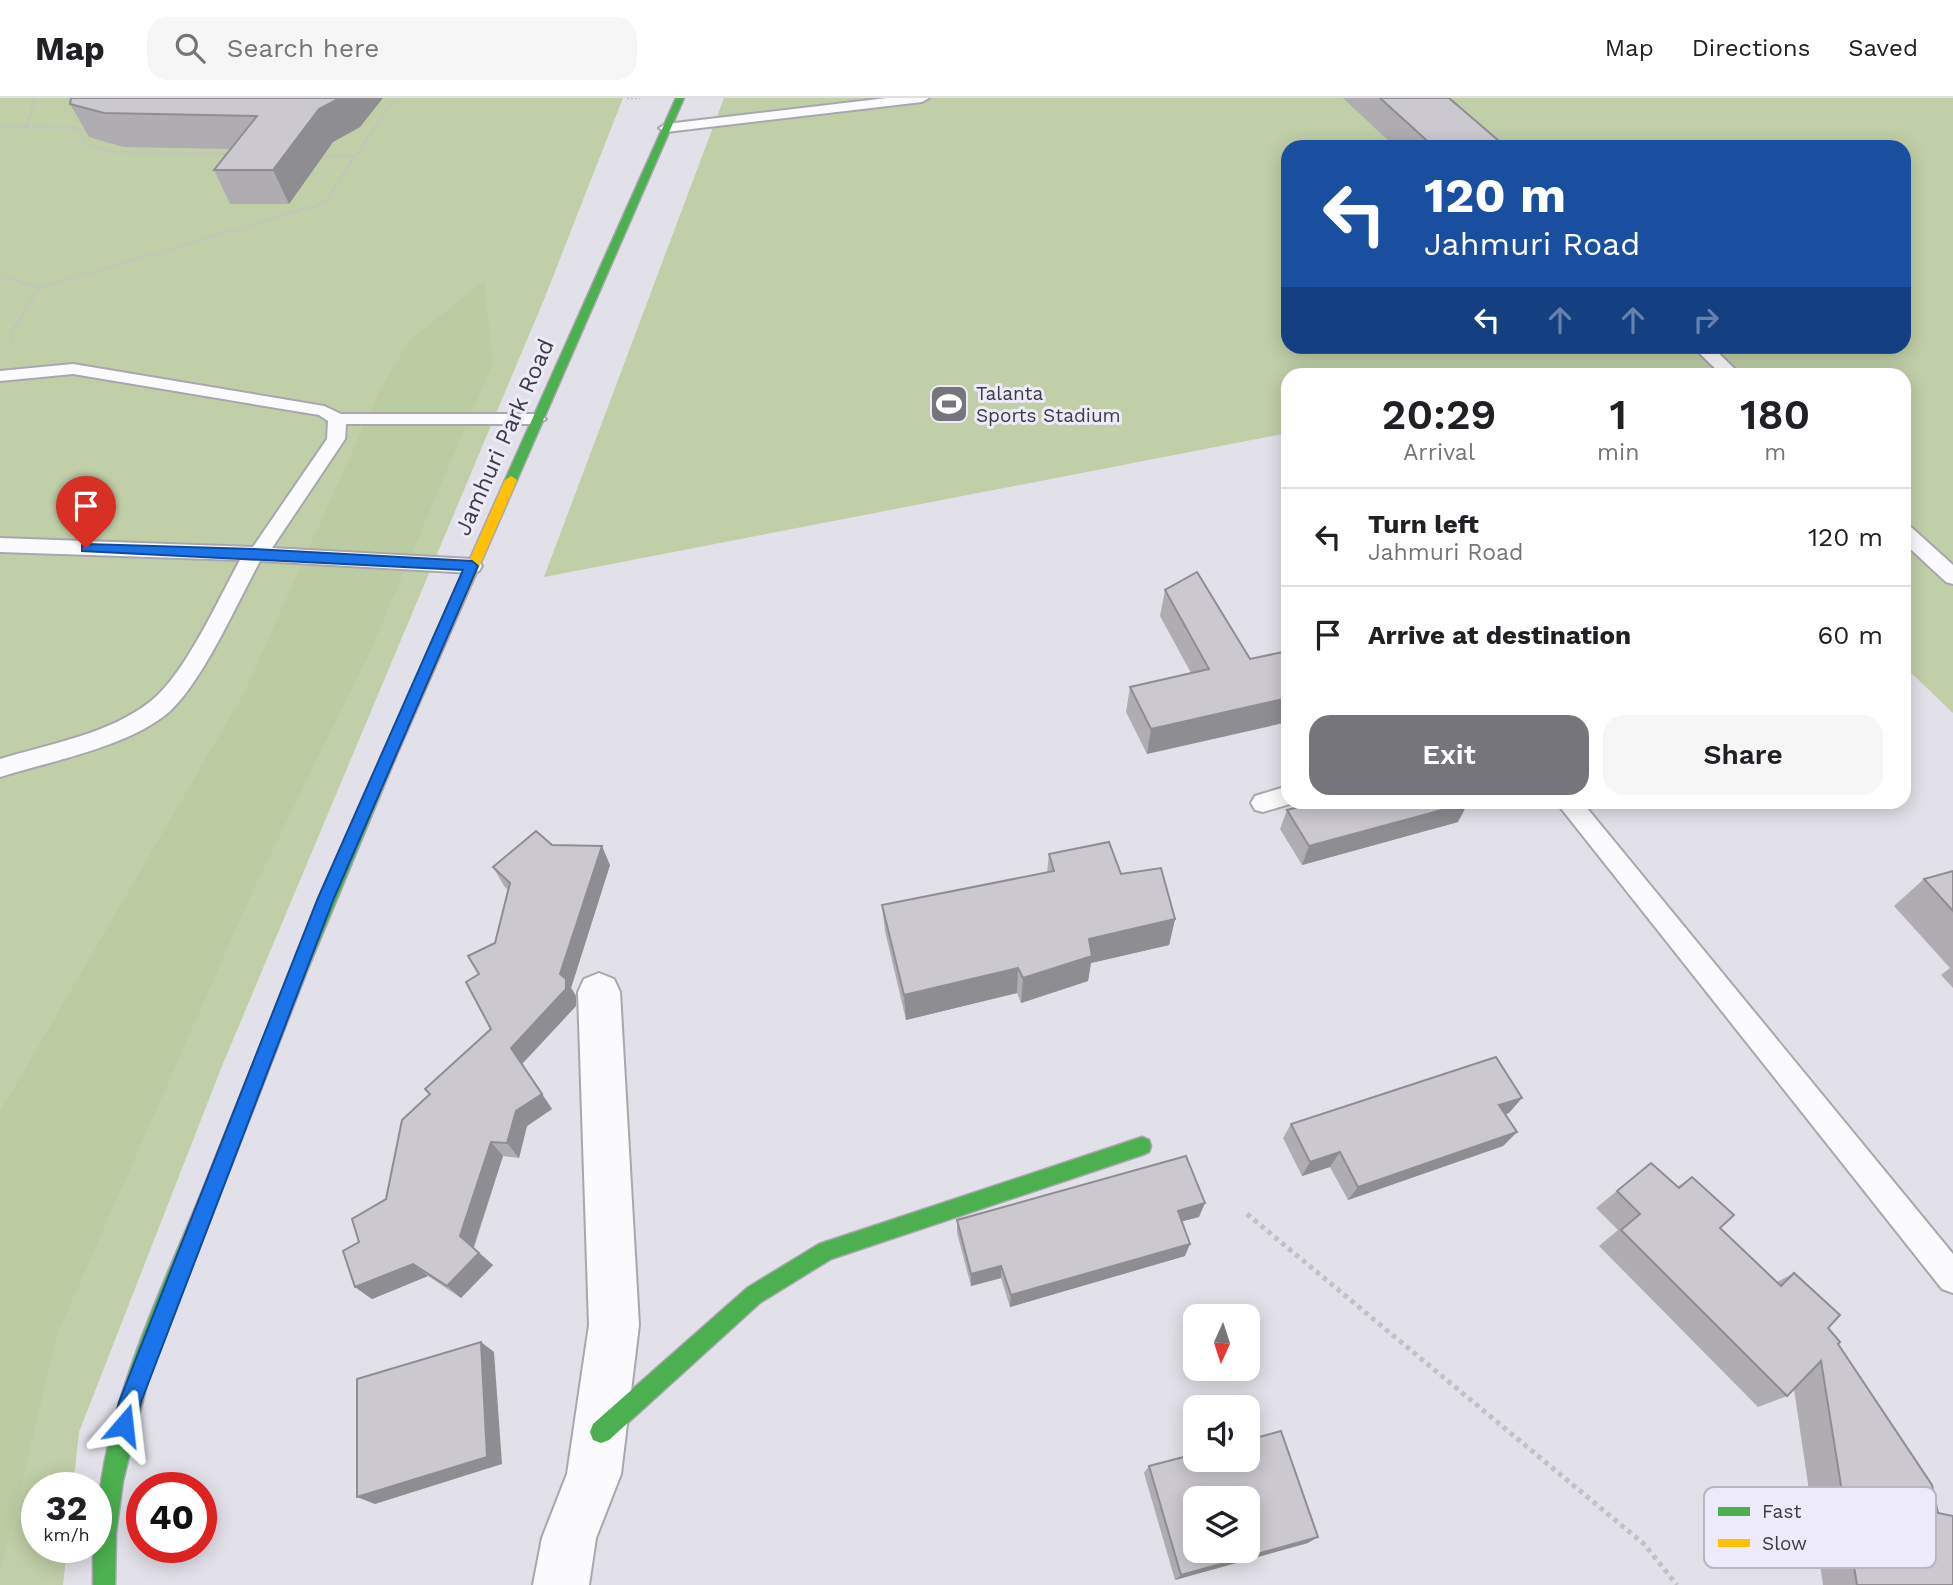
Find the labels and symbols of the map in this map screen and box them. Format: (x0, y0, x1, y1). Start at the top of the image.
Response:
street label: Jamhuri Park Road (449, 335, 560, 540)
place label: Talanta Sports Stadium (976, 382, 1121, 427)
sports icon: Talanta Sports Stadium (928, 383, 970, 425)
pin (56, 476, 116, 548)
north arrow (1183, 1304, 1260, 1381)
position arrow (87, 1388, 161, 1462)
speed limit sign: 40 (126, 1472, 217, 1563)
legend (1704, 1487, 1936, 1568)
text: Fast (1762, 1500, 1801, 1523)
text: Slow (1762, 1532, 1807, 1555)

